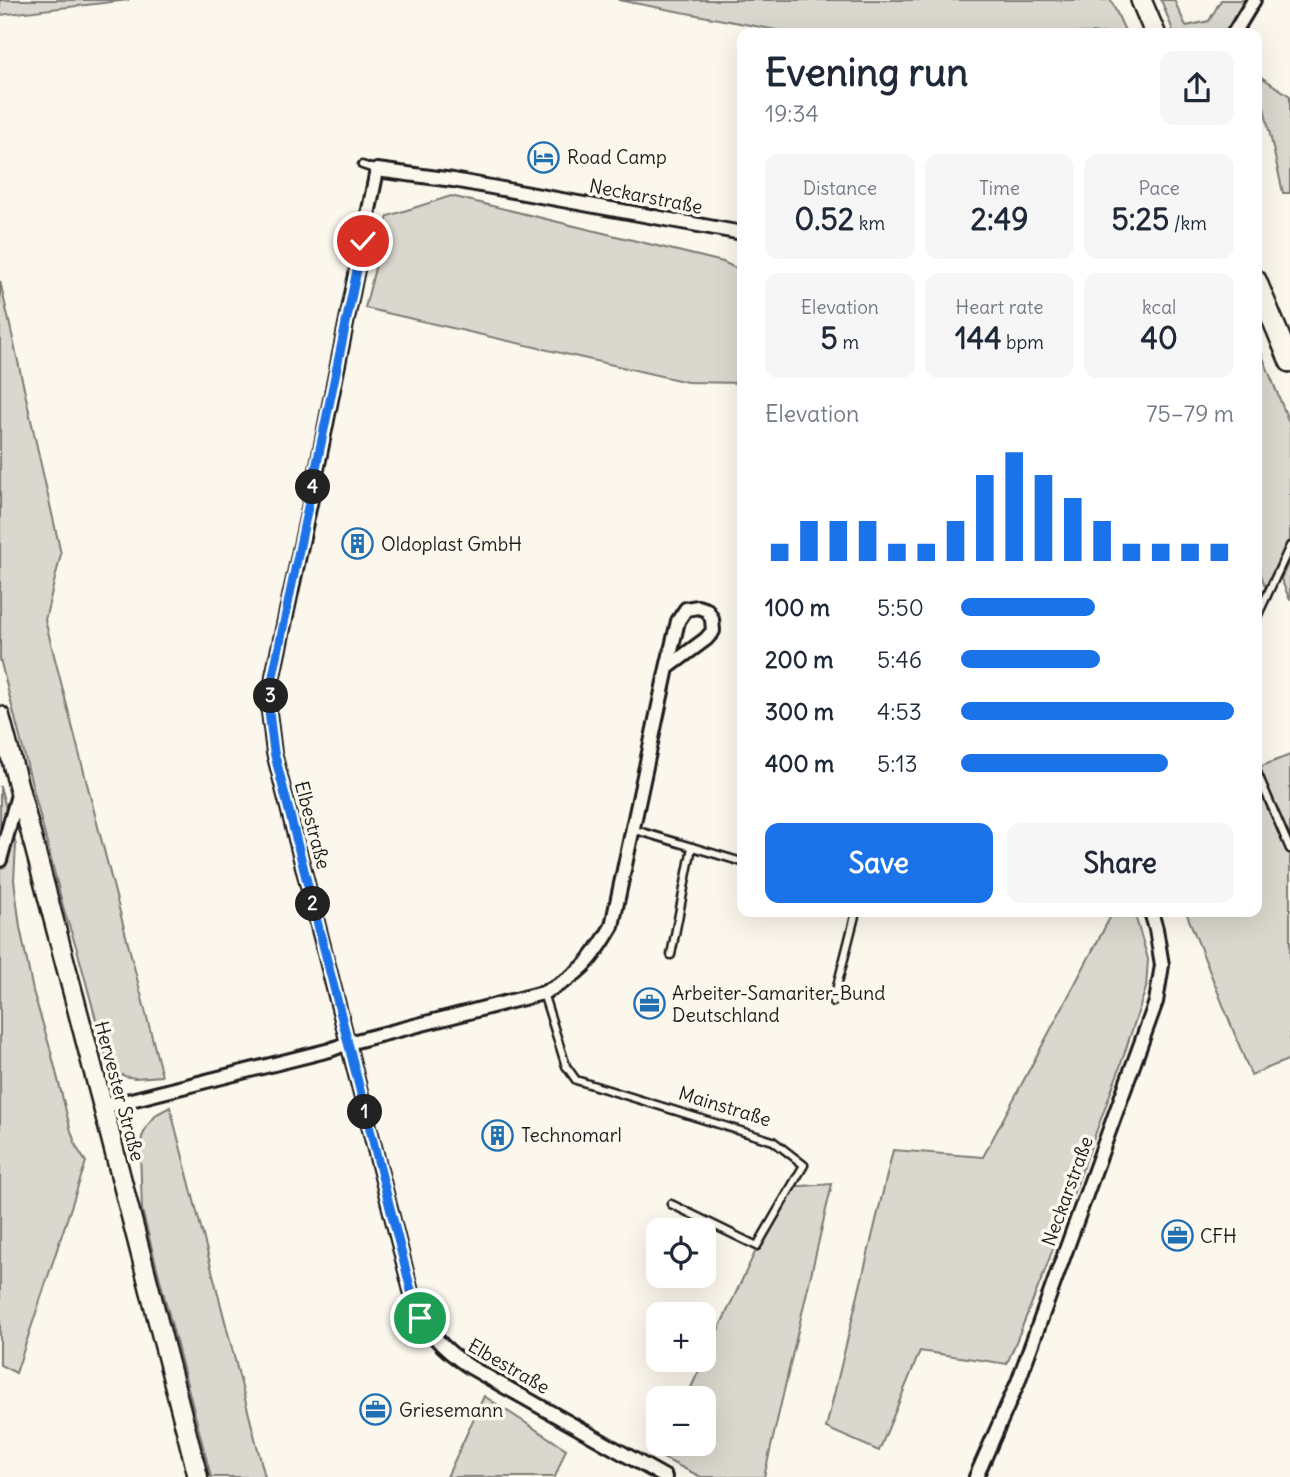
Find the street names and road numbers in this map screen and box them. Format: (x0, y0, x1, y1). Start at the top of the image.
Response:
street label: Neckarstraße (587, 173, 705, 219)
street label: Elbestraße (290, 778, 336, 872)
street label: Hervester Straße (90, 1018, 150, 1164)
street label: Mainstraße (676, 1081, 774, 1131)
street label: Neckarstraße (1036, 1133, 1098, 1249)
street label: Elbestraße (464, 1333, 554, 1399)

